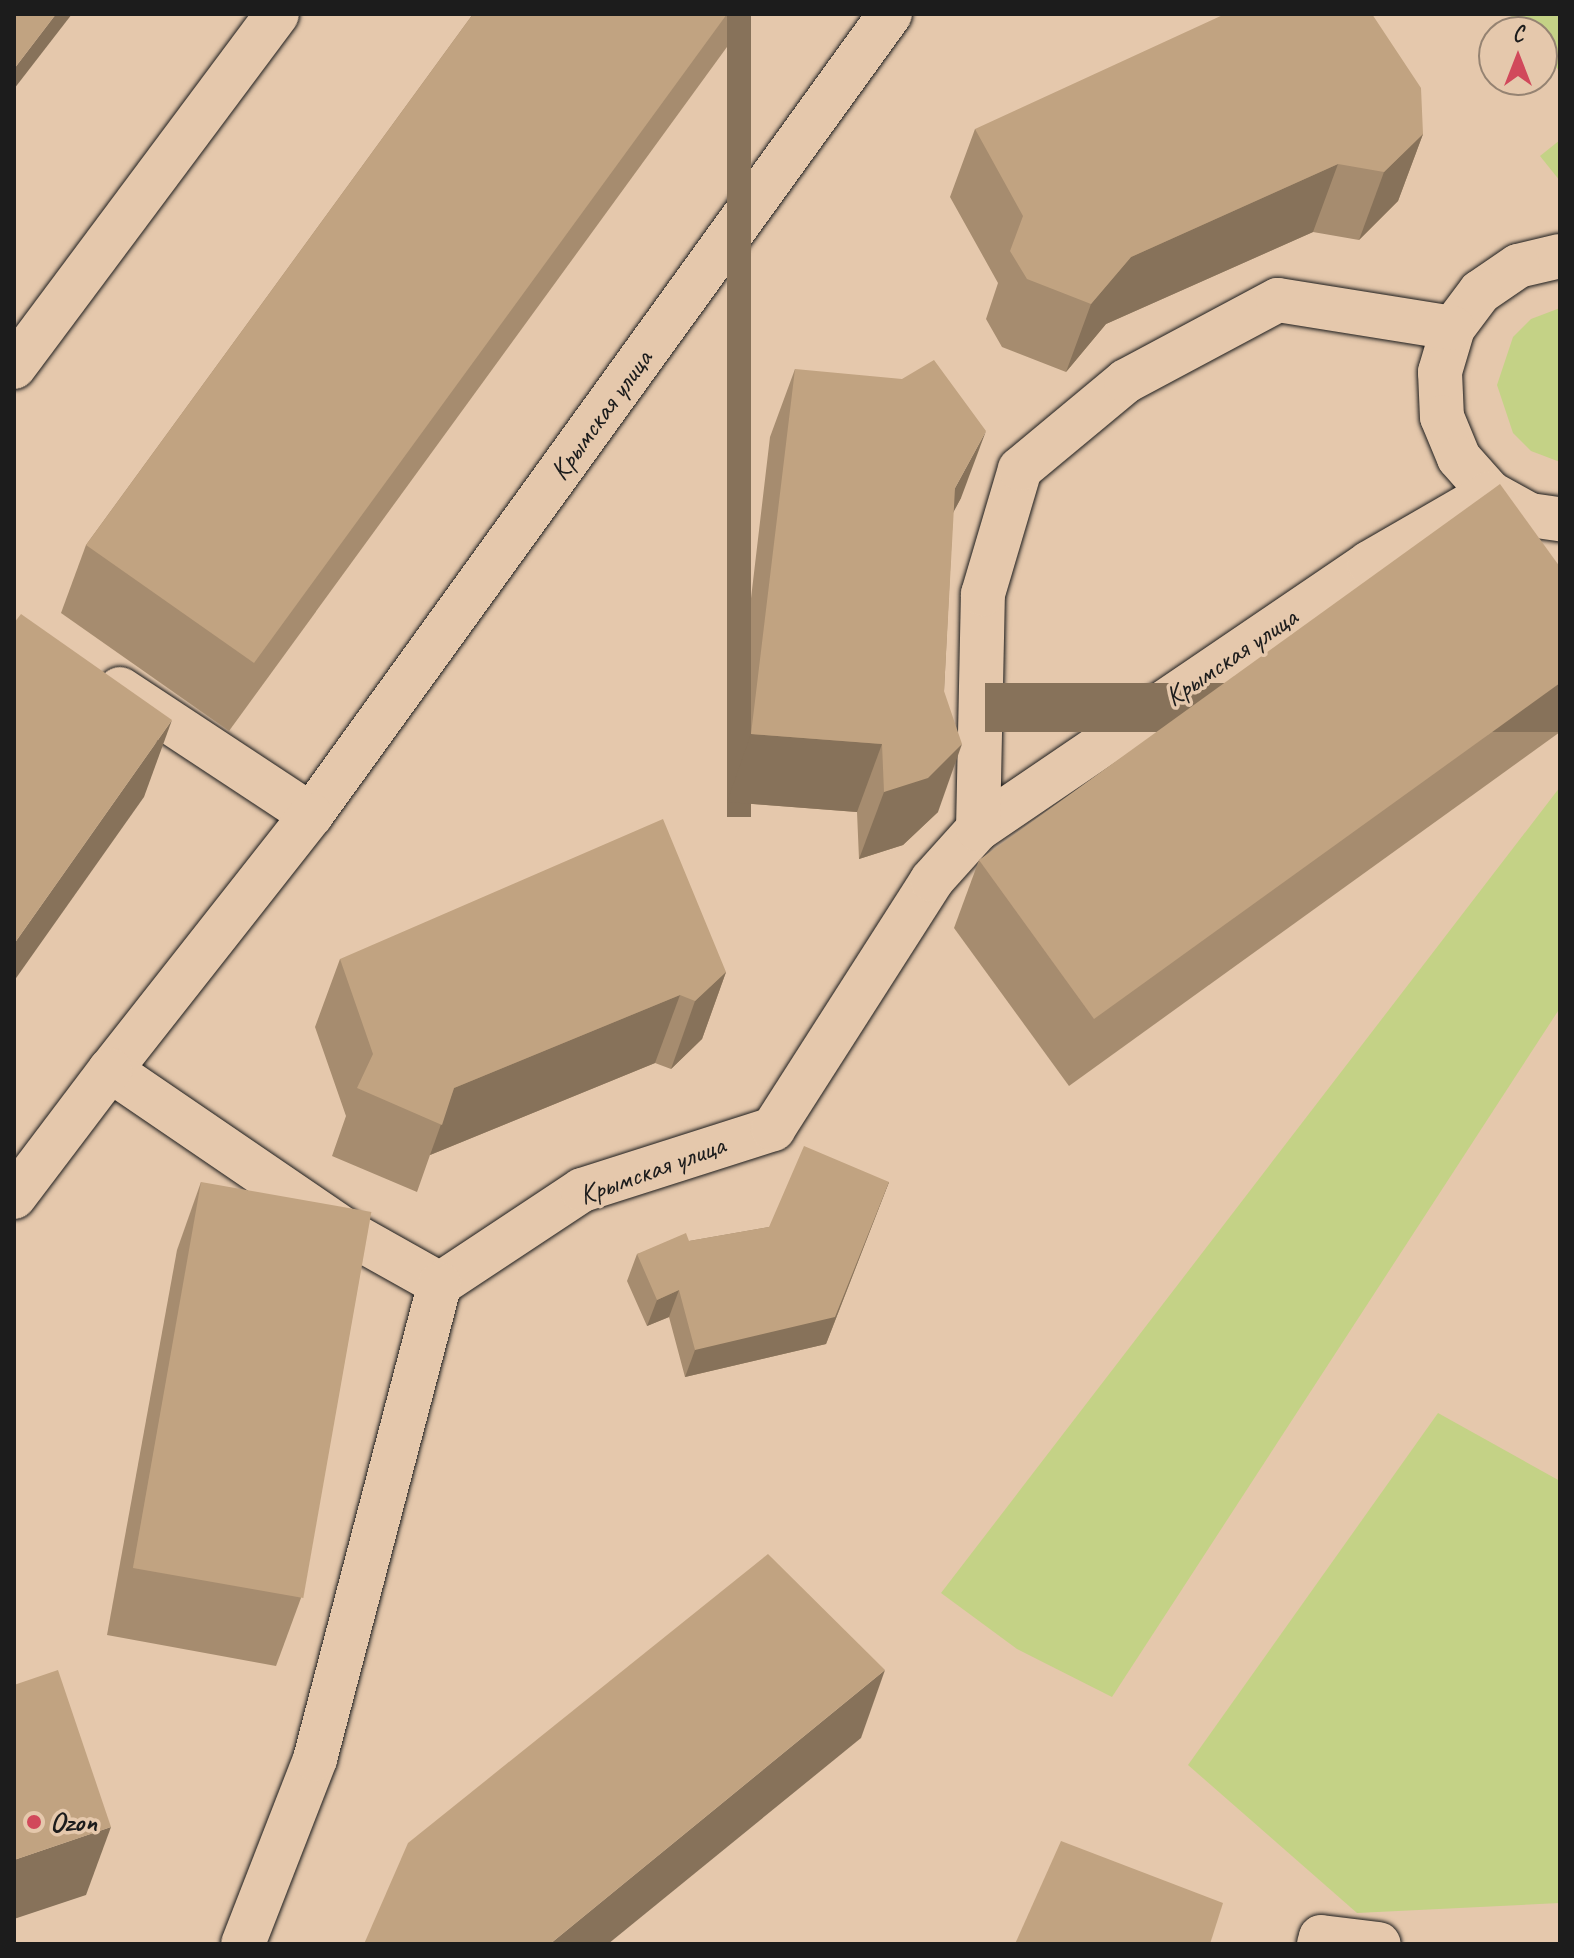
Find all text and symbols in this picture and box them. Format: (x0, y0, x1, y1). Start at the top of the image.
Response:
north arrow (1478, 16, 1558, 96)
text: С (1513, 20, 1523, 48)
street label: Крымская улица (542, 343, 660, 487)
street label: Крымская улица (1158, 600, 1304, 714)
street label: Крымская улица (574, 1128, 730, 1212)
place label: Ozon (50, 1805, 97, 1839)
marker: Ozon (25, 1813, 43, 1831)

